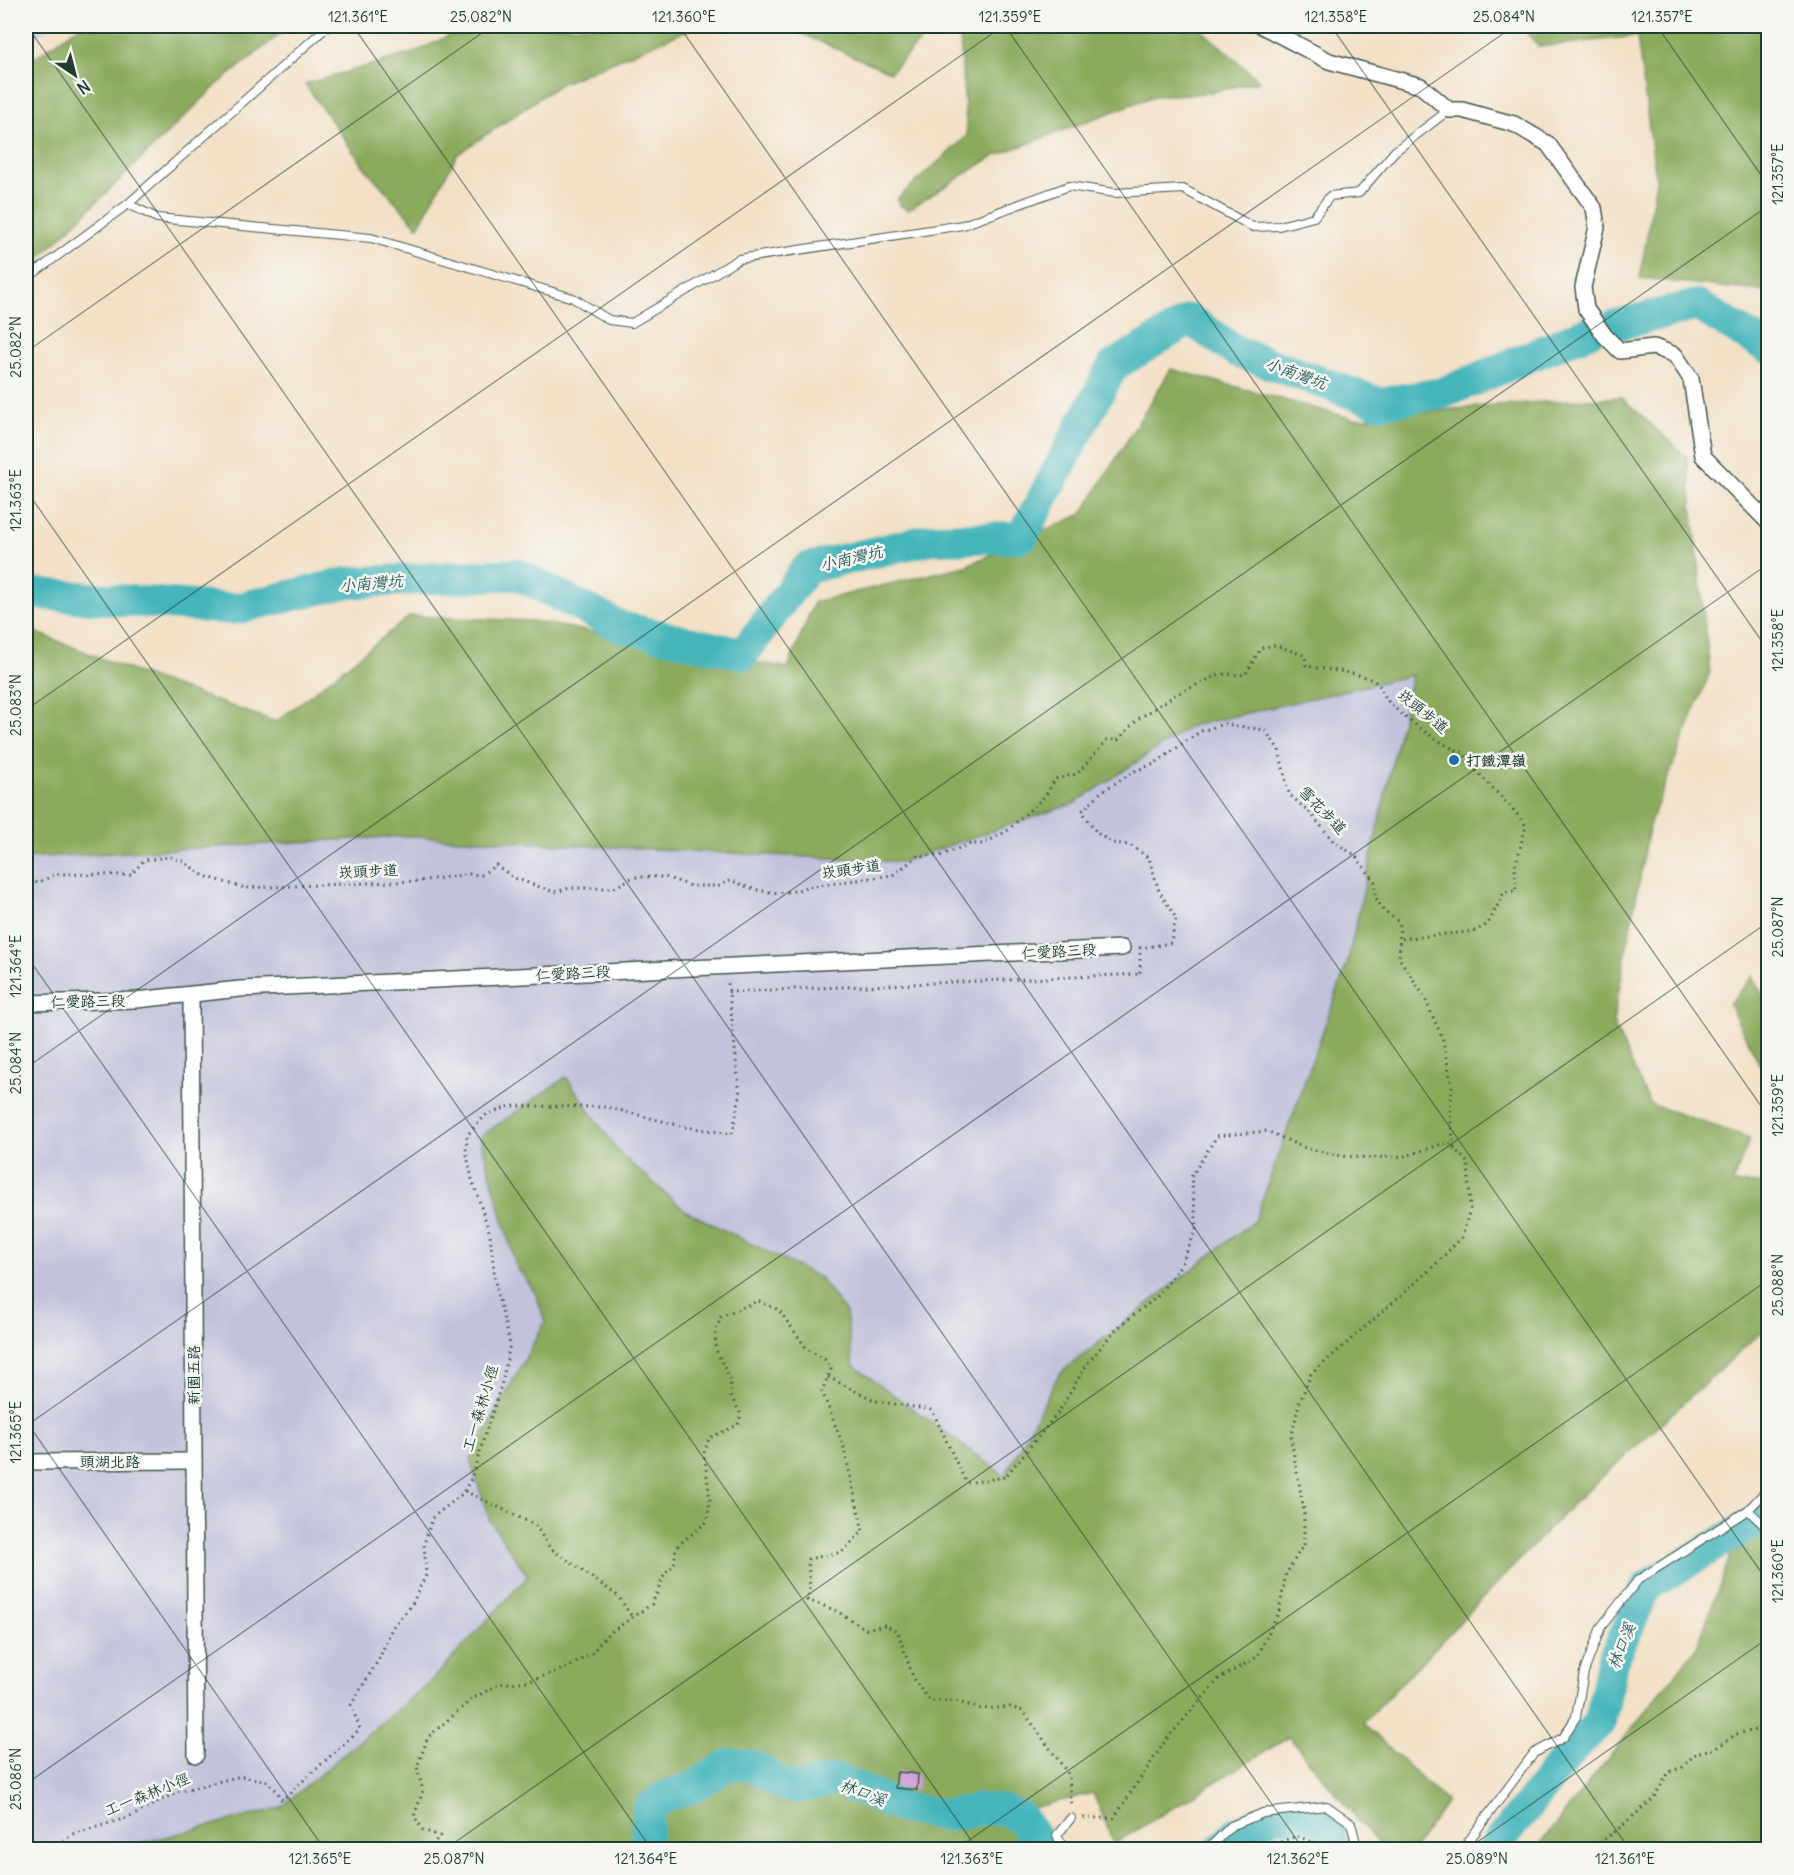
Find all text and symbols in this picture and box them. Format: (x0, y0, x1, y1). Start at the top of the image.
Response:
text: 121.361°E (328, 7, 388, 26)
text: 25.082°N (450, 7, 512, 26)
text: 121.360°E (652, 7, 716, 26)
text: 121.359°E (979, 7, 1042, 26)
text: 121.358°E (1305, 7, 1368, 26)
text: 25.084°N (1473, 7, 1535, 26)
text: 121.357°E (1631, 7, 1693, 26)
north arrow (45, 45, 105, 105)
text: N (73, 76, 94, 99)
text: 121.357°E (1768, 143, 1787, 205)
text: 25.082°N (6, 316, 25, 378)
water label: 小南灣坑 (1263, 353, 1331, 394)
text: 121.363°E (6, 468, 25, 531)
water label: 小南灣坑 (818, 541, 886, 575)
water label: 小南灣坑 (338, 570, 406, 596)
text: 121.358°E (1768, 608, 1787, 671)
text: 25.083°N (6, 674, 25, 736)
street label: 崁頭步道 (1394, 685, 1452, 737)
place label: 打鐵潭嶺 (1466, 751, 1526, 770)
marker: 打鐵潭嶺 (1447, 753, 1461, 767)
street label: 雪花步道 (1295, 782, 1351, 838)
street label: 崁頭步道 (820, 855, 882, 883)
street label: 崁頭步道 (338, 860, 398, 882)
text: 25.087°N (1768, 896, 1787, 958)
text: 121.364°E (6, 934, 25, 997)
street label: 仁愛路三段 (1021, 940, 1097, 962)
street label: 仁愛路三段 (535, 962, 611, 984)
street label: 仁愛路三段 (50, 991, 126, 1011)
text: 25.084°N (6, 1032, 25, 1094)
text: 121.359°E (1768, 1073, 1787, 1136)
text: 25.088°N (1768, 1254, 1787, 1316)
street label: 新園五路 (184, 1345, 203, 1405)
street label: 工一森林小徑 (458, 1362, 502, 1454)
text: 121.365°E (6, 1400, 25, 1463)
street label: 頭湖北路 (80, 1452, 140, 1471)
text: 121.360°E (1768, 1539, 1787, 1603)
water label: 林口溪 (1603, 1619, 1640, 1672)
text: 25.086°N (6, 1748, 25, 1810)
street label: 工一森林小徑 (102, 1768, 192, 1820)
water label: 林口溪 (837, 1774, 890, 1810)
text: 121.365°E (289, 1849, 352, 1868)
text: 25.087°N (423, 1849, 485, 1868)
text: 121.364°E (615, 1849, 678, 1868)
text: 121.363°E (941, 1849, 1004, 1868)
text: 121.362°E (1267, 1849, 1329, 1868)
text: 25.089°N (1446, 1849, 1508, 1868)
text: 121.361°E (1595, 1849, 1655, 1868)

